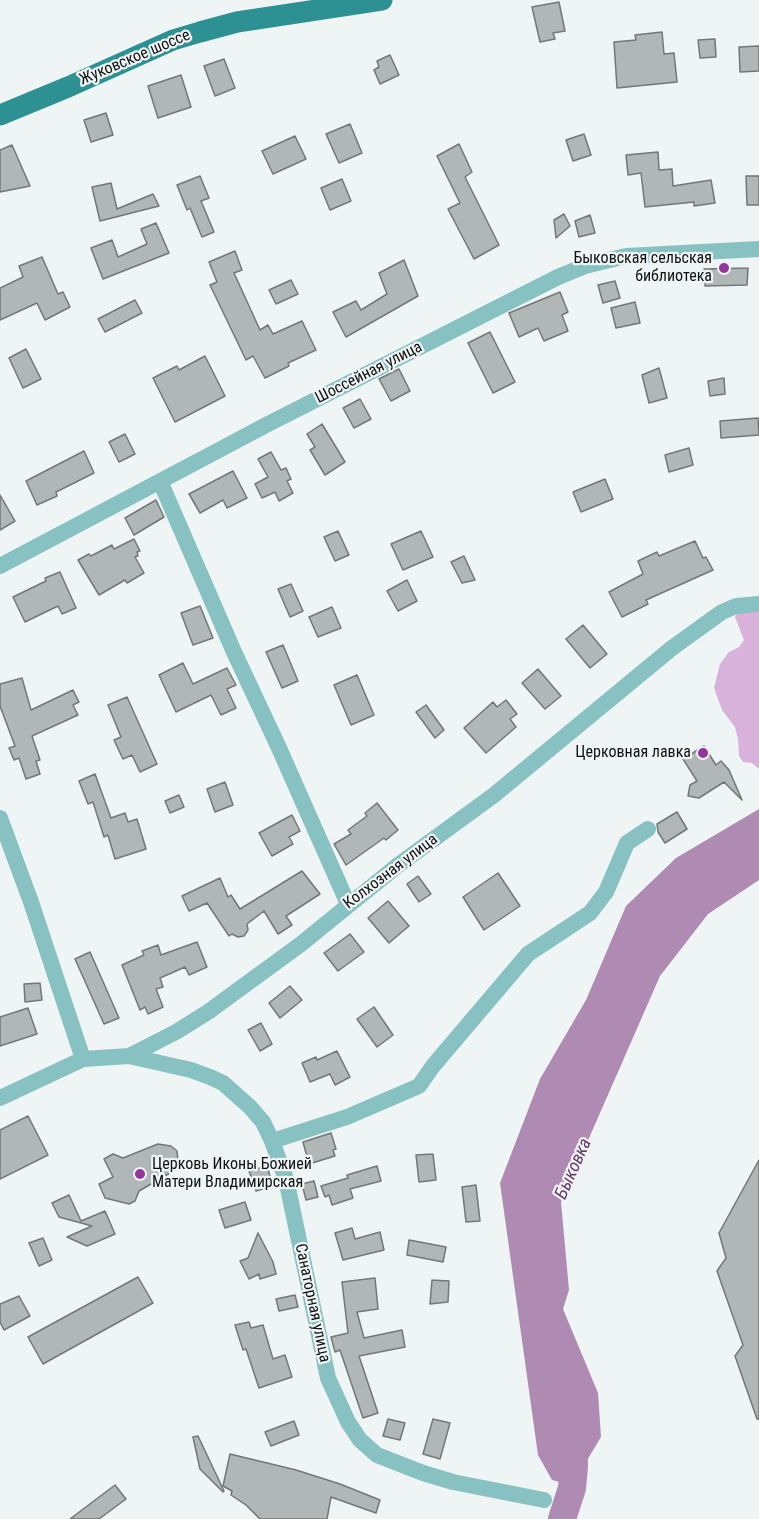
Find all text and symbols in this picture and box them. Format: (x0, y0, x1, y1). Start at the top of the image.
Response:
street label: Жуковское шоссе (77, 26, 193, 90)
place label: Быковская сельская библиотека (573, 249, 712, 287)
marker: Быковская сельская библиотека (717, 261, 731, 275)
street label: Шоссейная улица (312, 338, 426, 408)
place label: Церковная лавка (575, 743, 691, 763)
marker: Церковная лавка (696, 746, 710, 760)
street label: Колхозная улица (340, 830, 442, 914)
water label: Быковка (551, 1135, 597, 1203)
place label: Церковь Иконы Божией Матери Владимирская (152, 1155, 312, 1193)
marker: Церковь Иконы Божией Матери Владимирская (133, 1167, 147, 1181)
street label: Санаторная улица (290, 1242, 334, 1364)

